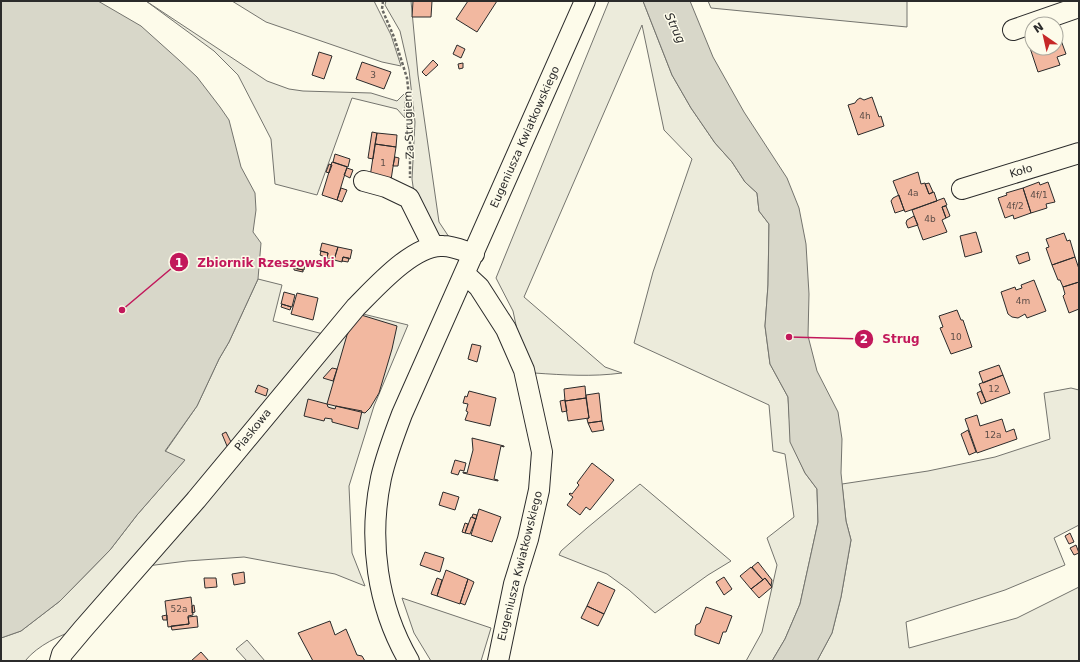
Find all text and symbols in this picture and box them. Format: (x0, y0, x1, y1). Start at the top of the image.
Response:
water label: Strug (662, 10, 688, 46)
north arrow (1024, 16, 1064, 56)
text: N (1031, 20, 1046, 36)
street label: Eugeniusza Kwiatkowskiego (488, 64, 562, 210)
house number: 3 (370, 70, 376, 80)
street label: Za Strugiem (401, 91, 417, 159)
house number: 4h (859, 111, 871, 121)
house number: 1 (380, 158, 386, 168)
street label: Koło (1008, 161, 1034, 181)
house number: 4a (907, 188, 919, 198)
house number: 4f/1 (1030, 190, 1048, 200)
house number: 4f/2 (1006, 201, 1024, 211)
house number: 4b (924, 214, 936, 224)
callout: Zbiornik Rzeszowski (169, 250, 343, 274)
text: 1 (175, 256, 183, 270)
text: Zbiornik Rzeszowski (197, 256, 335, 270)
house number: 4m (1016, 296, 1030, 306)
callout: Strug (854, 327, 927, 351)
text: 2 (860, 332, 868, 346)
text: Strug (882, 332, 920, 346)
house number: 10 (950, 332, 962, 342)
house number: 12 (988, 384, 1000, 394)
street label: Piaskowa (232, 406, 274, 454)
house number: 12a (985, 430, 1001, 440)
street label: Eugeniusza Kwiatkowskiego (495, 489, 545, 642)
house number: 52a (171, 604, 187, 614)

